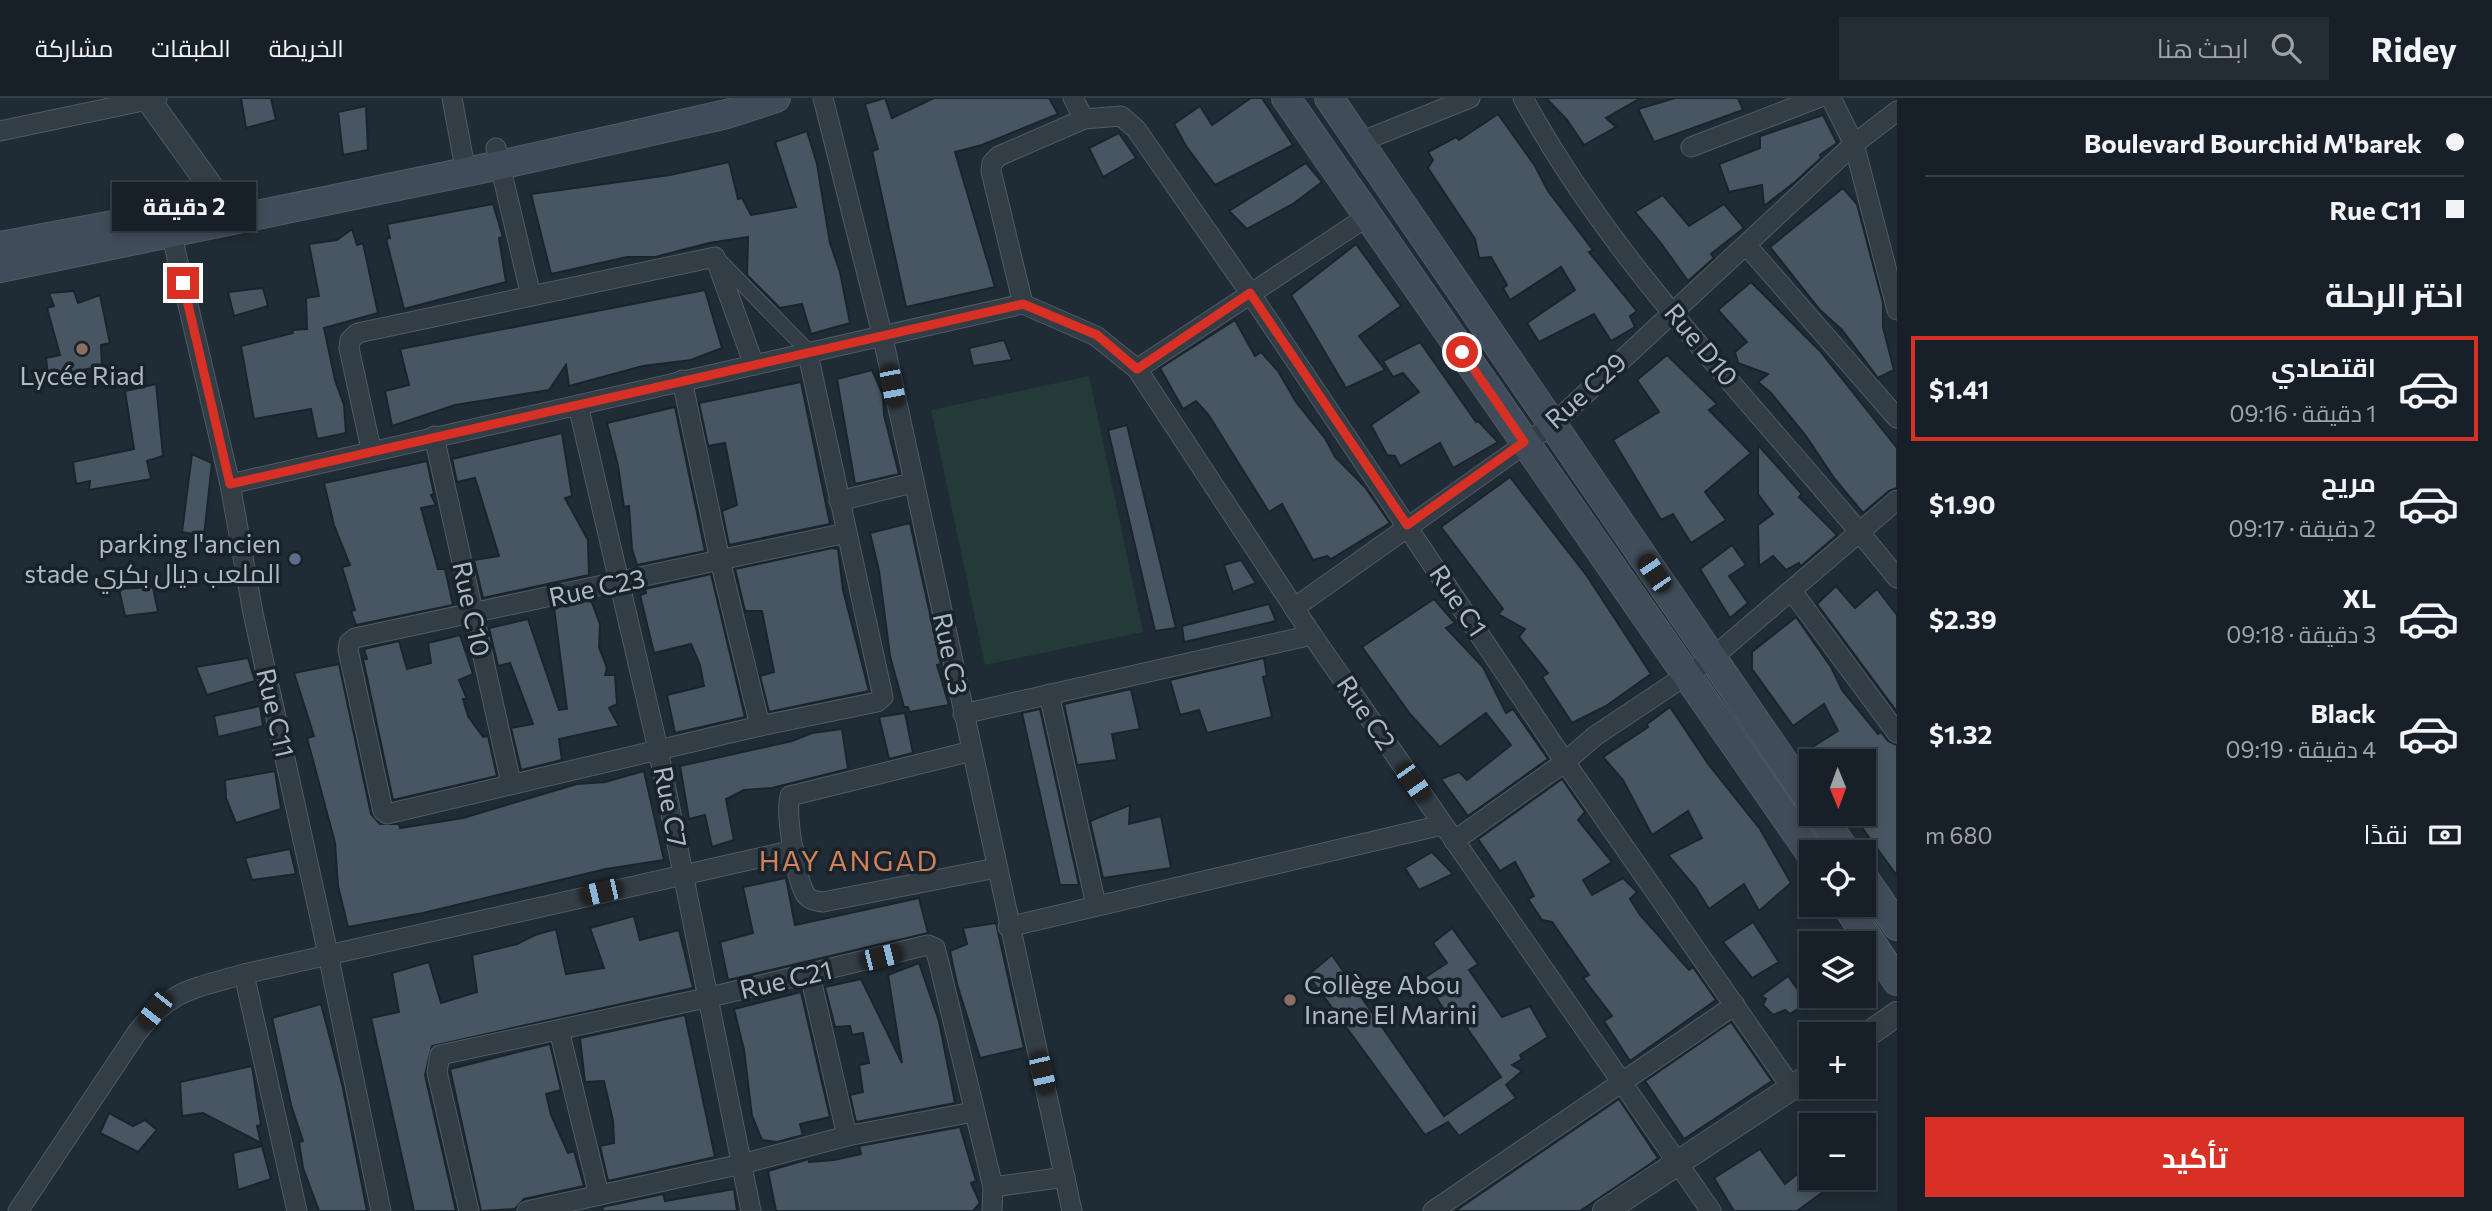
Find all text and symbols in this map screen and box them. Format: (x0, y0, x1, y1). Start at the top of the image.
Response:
search box (1839, 17, 2329, 80)
text: Ridey (2371, 28, 2457, 69)
icon: search (2267, 29, 2305, 67)
text: ابحث هنا (2157, 32, 2249, 63)
text: مشاركة (35, 33, 113, 62)
text: الطبقات (151, 33, 231, 62)
text: الخريطة (269, 33, 344, 62)
text: Boulevard Bourchid M'barek (2084, 127, 2422, 158)
callout: 2 دقيقة (111, 181, 255, 230)
text: 2 دقيقة (143, 192, 225, 220)
text: Rue C11 (2330, 194, 2422, 225)
route end (167, 267, 199, 299)
text: اختر الرحلة (2325, 274, 2464, 314)
street label: Rue D10 (1659, 297, 1745, 391)
route start (1446, 336, 1478, 368)
marker: Lycée Riad (74, 341, 90, 357)
street label: Rue C29 (1538, 345, 1632, 434)
text: اقتصادي (2271, 351, 2376, 382)
icon: car (2397, 357, 2460, 420)
place label: Lycée Riad (19, 359, 145, 390)
car (878, 363, 907, 409)
text: $1.41 (1929, 373, 1989, 404)
text: 1 دقيقة · 09:16 (2229, 399, 2376, 427)
text: مريح (2321, 466, 2376, 497)
icon: car (2397, 472, 2460, 535)
text: $1.90 (1929, 488, 1996, 519)
text: 2 دقيقة · 09:17 (2228, 514, 2376, 542)
place label: parking l'ancien stade الملعب ديال بكري (24, 527, 281, 594)
car (1634, 550, 1675, 596)
marker: parking l'ancien stade الملعب ديال بكري (287, 551, 303, 567)
street label: Rue C10 (447, 558, 498, 659)
street label: Rue C1 (1424, 559, 1494, 642)
street label: Rue C23 (546, 561, 648, 612)
text: XL (2342, 582, 2376, 613)
icon: car (2397, 587, 2460, 650)
text: $2.39 (1929, 603, 1997, 634)
street label: Rue C3 (928, 610, 975, 698)
text: 3 دقيقة · 09:18 (2226, 620, 2376, 648)
street label: Rue C11 (251, 665, 302, 760)
street label: Rue C2 (1331, 669, 1403, 755)
text: Black (2310, 697, 2376, 728)
icon: car (2397, 702, 2460, 765)
text: $1.32 (1929, 718, 1992, 749)
text: 4 دقيقة · 09:19 (2226, 735, 2376, 763)
north arrow (1799, 749, 1876, 826)
map controls (1799, 749, 1876, 1190)
car (1393, 759, 1434, 805)
street label: Rue C7 (648, 763, 695, 850)
icon: cash (2426, 816, 2464, 854)
text: نقدًا (2364, 818, 2408, 849)
text: 680 m (1925, 821, 1992, 849)
button: locate (1799, 840, 1876, 917)
district label: HAY ANGAD (759, 843, 939, 877)
car (579, 877, 624, 907)
button: layers (1799, 931, 1876, 1008)
car (859, 942, 904, 972)
street label: Rue C21 (736, 953, 835, 1004)
place label: Collège Abou Inane El Marini (1304, 968, 1477, 1029)
car (134, 987, 177, 1033)
marker: Collège Abou Inane El Marini (1282, 992, 1298, 1008)
button: + (1799, 1022, 1876, 1099)
car (1028, 1050, 1057, 1096)
button: − (1799, 1113, 1876, 1190)
button: تأكيد (1925, 1117, 2464, 1197)

